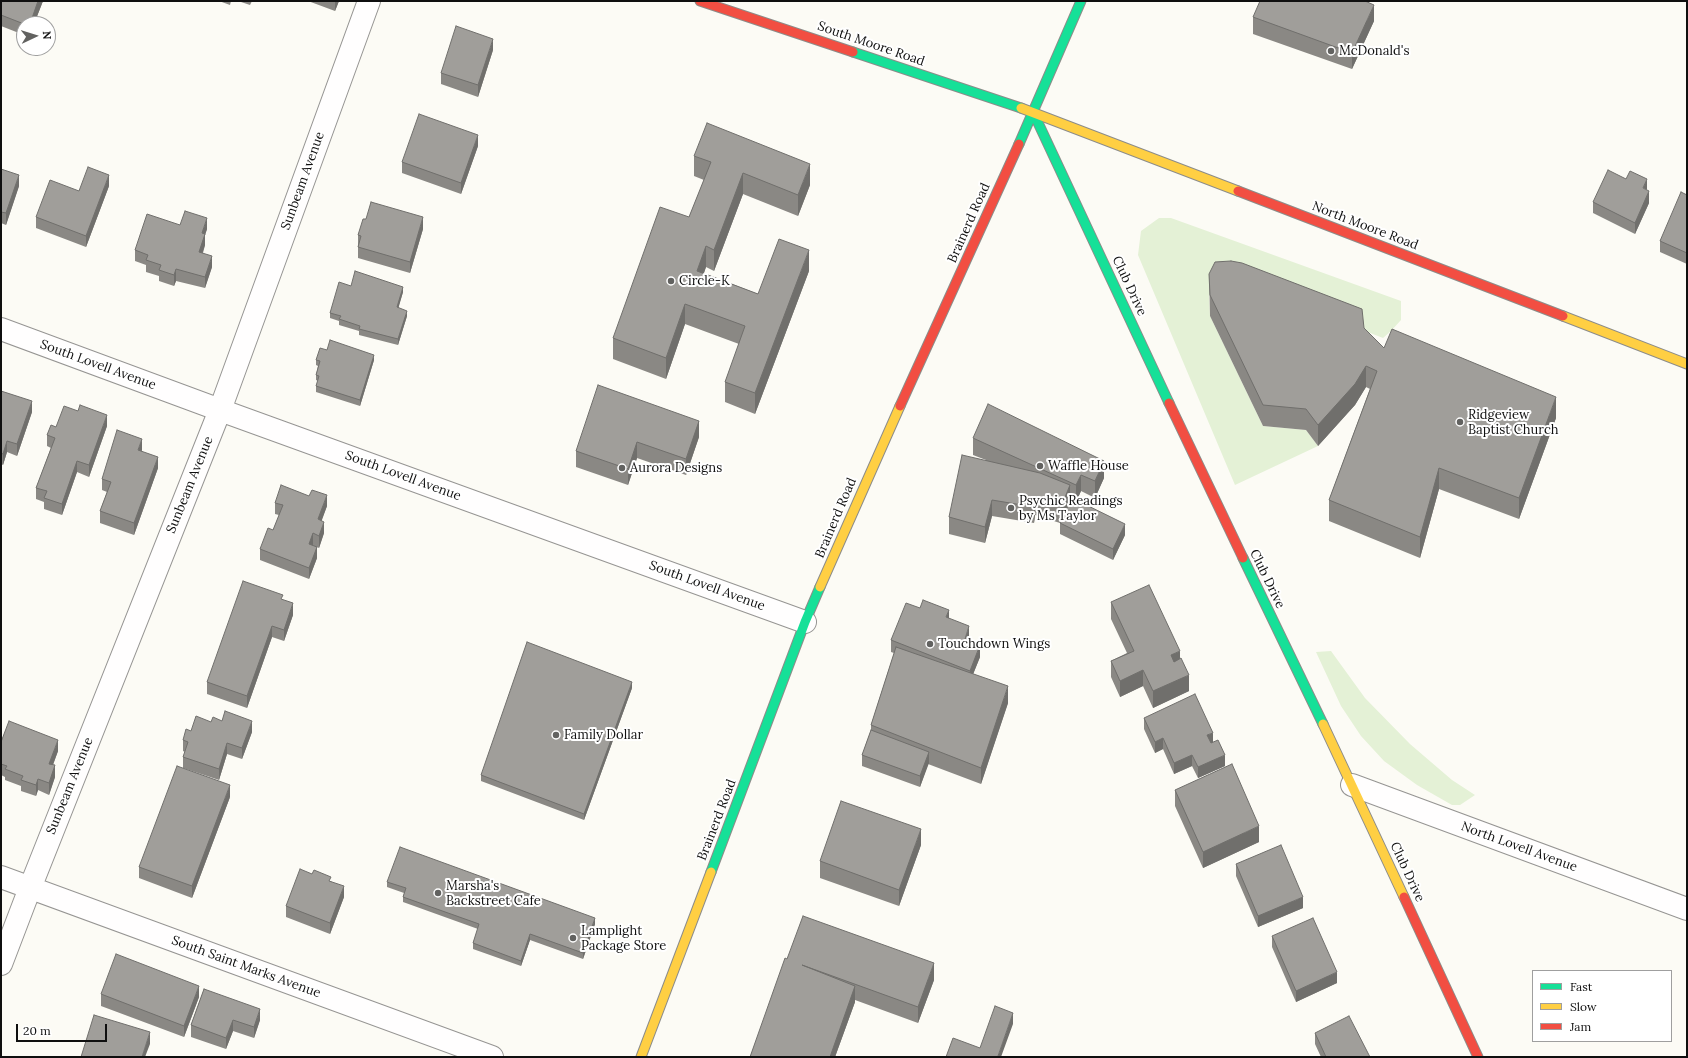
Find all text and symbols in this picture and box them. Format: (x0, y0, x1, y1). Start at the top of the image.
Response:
north arrow (16, 16, 56, 56)
street label: South Moore Road (815, 18, 927, 70)
text: N (40, 30, 54, 40)
place label: McDonald's (1339, 43, 1409, 59)
marker: McDonald's (1326, 46, 1336, 56)
street label: Sunbeam Avenue (278, 130, 328, 232)
street label: Brainerd Road (944, 181, 994, 265)
street label: North Moore Road (1310, 199, 1420, 253)
street label: Club Drive (1108, 254, 1150, 318)
place label: Circle-K (679, 273, 730, 289)
marker: Circle-K (666, 276, 676, 286)
street label: South Lovell Avenue (38, 337, 158, 393)
place label: Ridgeview Baptist Church (1468, 407, 1559, 438)
marker: Ridgeview Baptist Church (1455, 417, 1465, 427)
street label: Sunbeam Avenue (163, 434, 217, 536)
street label: South Lovell Avenue (343, 448, 463, 504)
place label: Waffle House (1048, 458, 1129, 474)
place label: Aurora Designs (630, 460, 722, 476)
marker: Waffle House (1035, 461, 1045, 471)
marker: Aurora Designs (617, 463, 627, 473)
street label: Brainerd Road (812, 476, 860, 560)
place label: Psychic Readings by Ms Taylor (1019, 493, 1123, 524)
marker: Psychic Readings by Ms Taylor (1006, 503, 1016, 513)
street label: Club Drive (1246, 547, 1288, 611)
street label: South Lovell Avenue (647, 558, 767, 614)
place label: Touchdown Wings (938, 636, 1050, 652)
marker: Touchdown Wings (925, 639, 935, 649)
place label: Family Dollar (564, 727, 643, 743)
marker: Family Dollar (551, 730, 561, 740)
street label: Sunbeam Avenue (43, 735, 97, 837)
street label: Brainerd Road (694, 777, 740, 863)
street label: North Lovell Avenue (1459, 819, 1579, 875)
street label: Club Drive (1386, 840, 1428, 904)
place label: Marsha's Backstreet Cafe (446, 878, 541, 909)
marker: Marsha's Backstreet Cafe (433, 888, 443, 898)
place label: Lamplight Package Store (581, 923, 666, 954)
street label: South Saint Marks Avenue (169, 933, 323, 1001)
marker: Lamplight Package Store (568, 933, 578, 943)
legend (1532, 970, 1672, 1042)
text: Fast (1570, 979, 1593, 994)
text: Slow (1570, 999, 1597, 1014)
scale bar (18, 1016, 109, 1042)
text: Jam (1570, 1019, 1591, 1034)
text: 20 m (23, 1023, 51, 1038)

